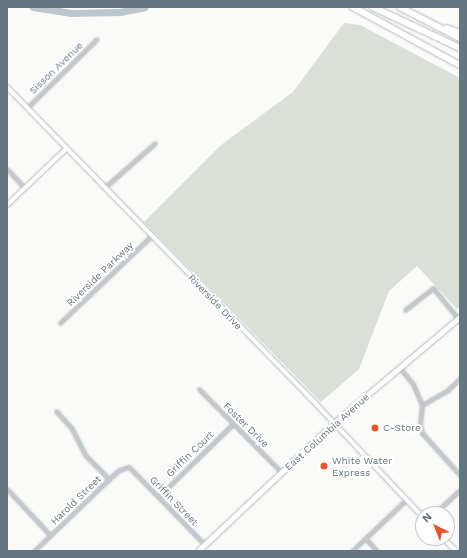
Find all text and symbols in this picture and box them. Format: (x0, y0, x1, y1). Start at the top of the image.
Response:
street label: Sisson Avenue (26, 39, 86, 97)
street label: Riverside Parkway (64, 239, 136, 309)
street label: Riverside Drive (186, 272, 244, 332)
street label: East Columbia Avenue (282, 391, 372, 473)
street label: Foster Drive (221, 400, 271, 450)
place label: C-Store (383, 422, 421, 434)
marker: C-Store (370, 423, 380, 433)
street label: Griffin Court (164, 428, 216, 480)
place label: White Water Express (332, 454, 393, 478)
marker: White Water Express (319, 461, 329, 471)
street label: Harold Street (48, 473, 104, 527)
street label: Griffin Street (147, 474, 201, 528)
north arrow (415, 506, 455, 546)
text: N (420, 510, 435, 525)

